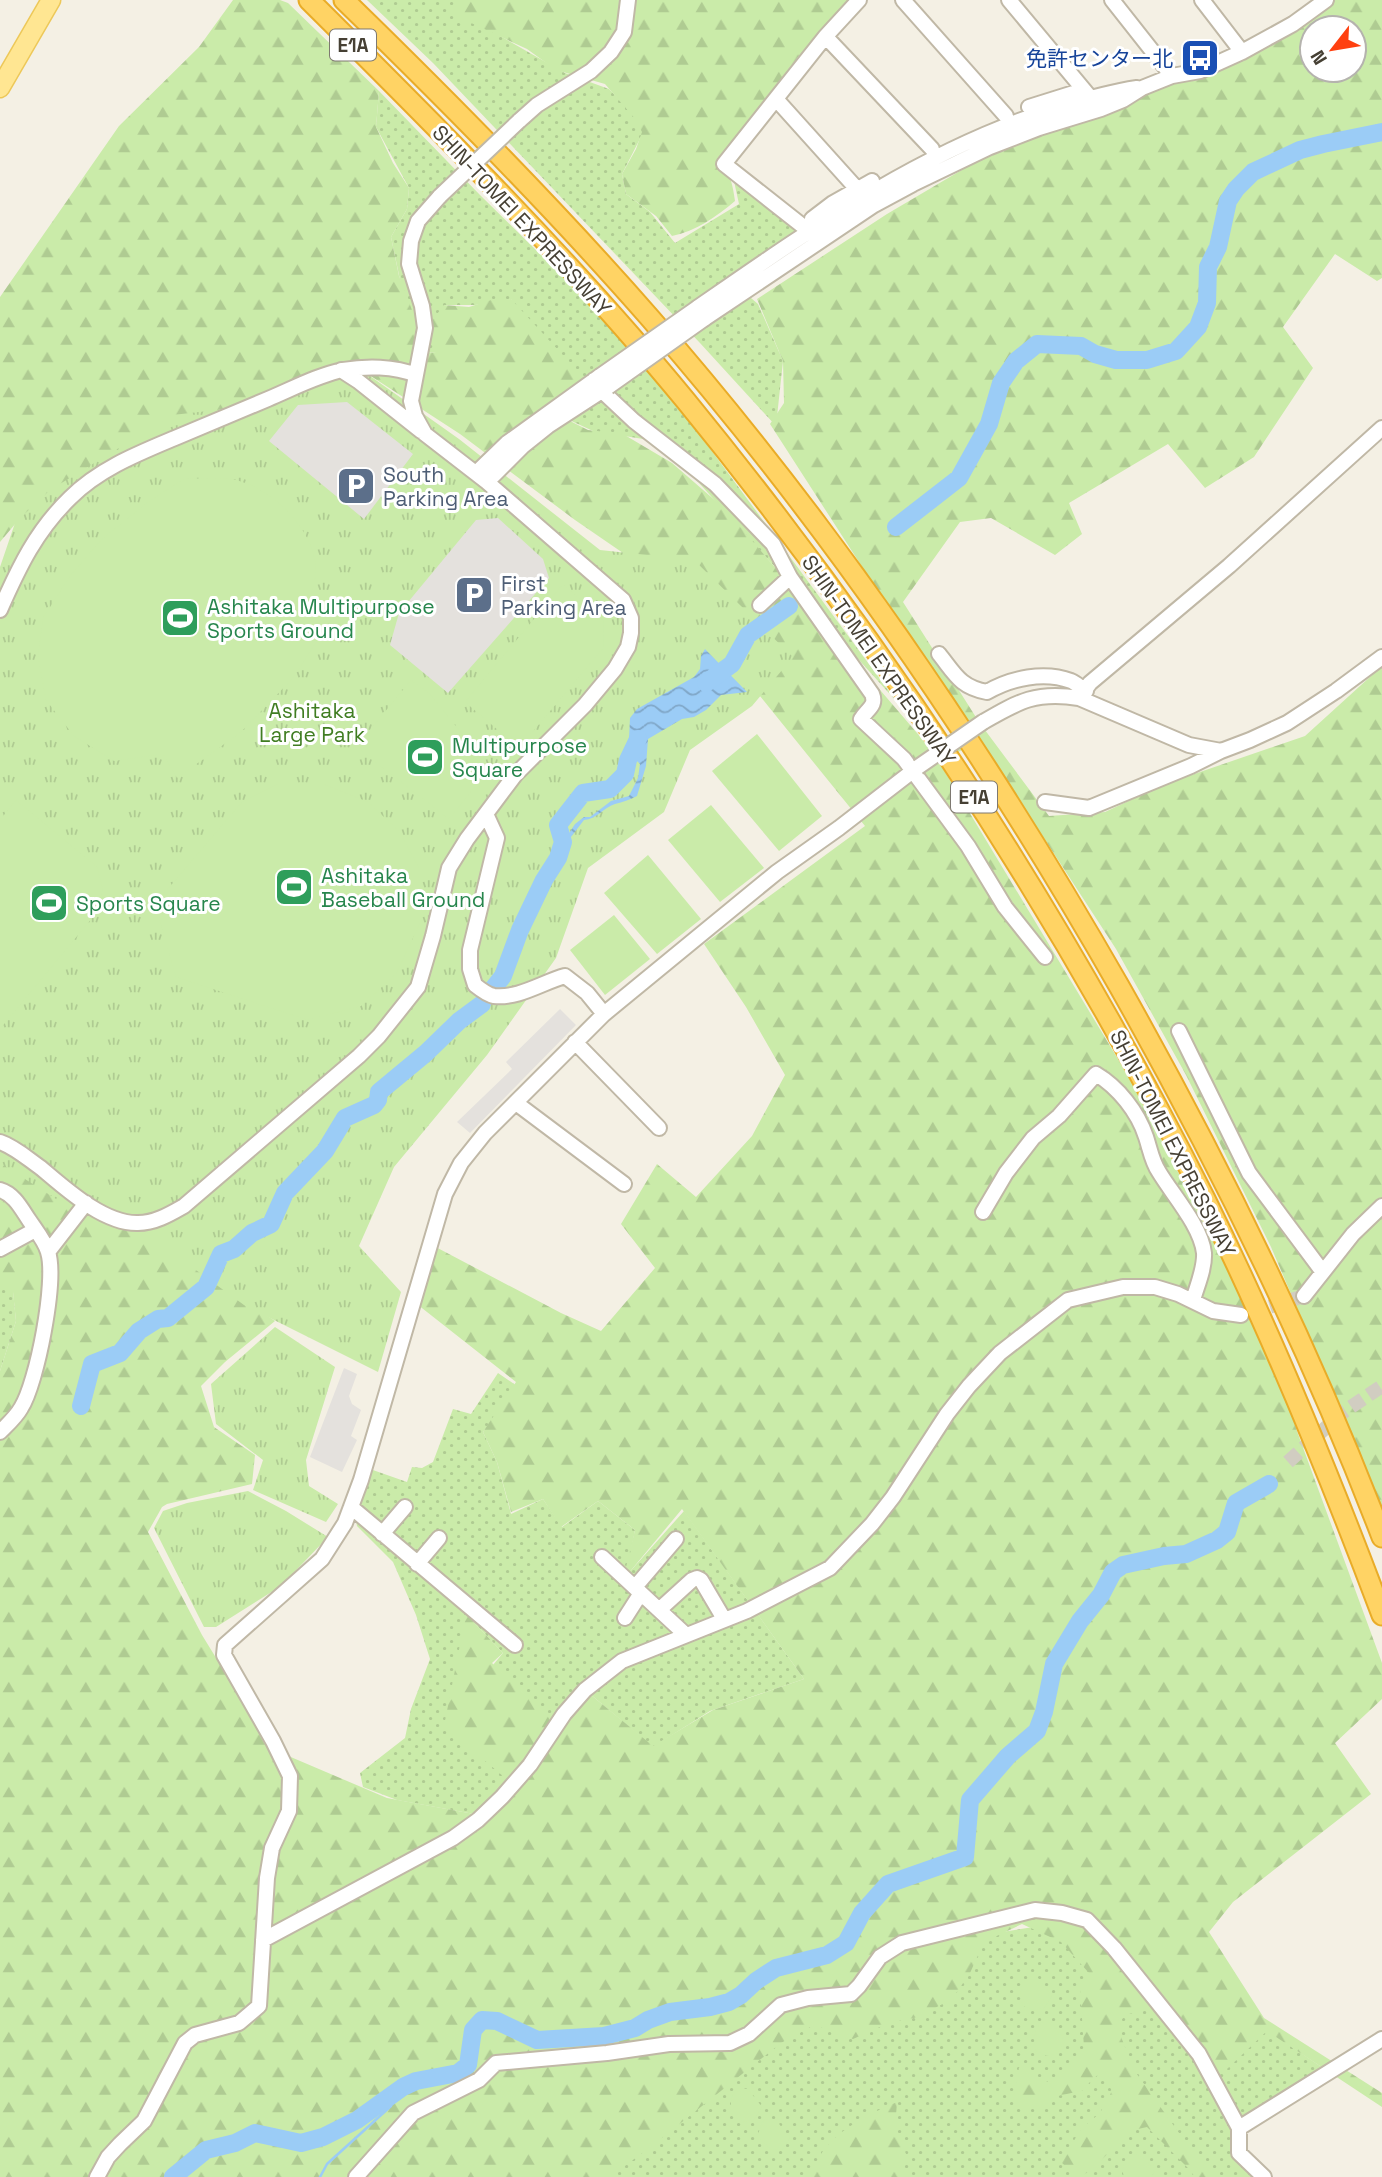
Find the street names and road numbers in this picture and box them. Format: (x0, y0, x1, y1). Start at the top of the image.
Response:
road number: E1A (330, 30, 376, 60)
street label: SHIN-TOMEI EXPRESSWAY (427, 119, 617, 321)
street label: SHIN-TOMEI EXPRESSWAY (796, 550, 962, 771)
road number: E1A (951, 782, 997, 812)
street label: SHIN-TOMEI EXPRESSWAY (1104, 1025, 1242, 1261)

